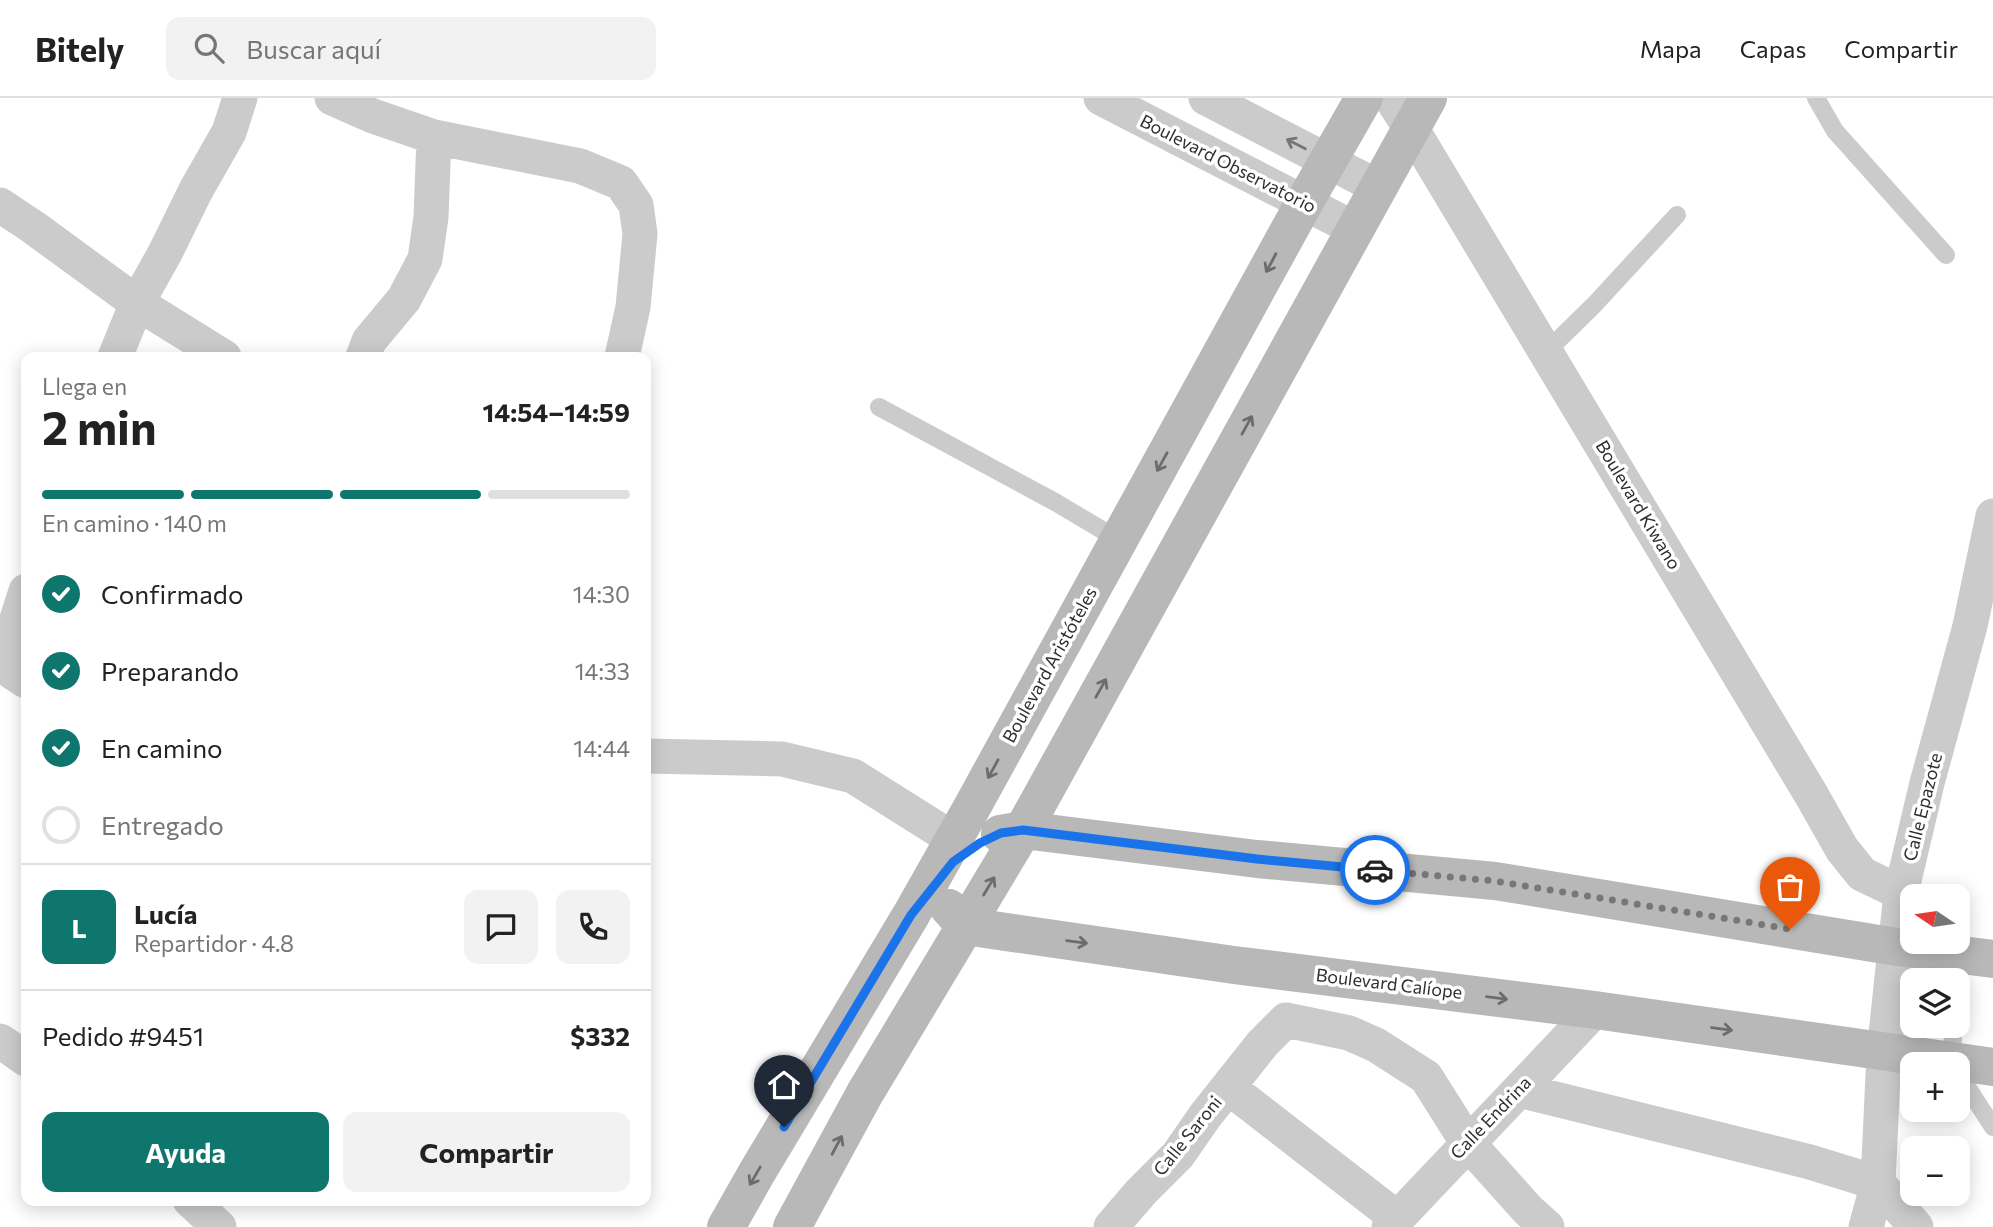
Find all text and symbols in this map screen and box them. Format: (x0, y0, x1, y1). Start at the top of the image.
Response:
search box (166, 17, 656, 80)
text: Bitely (35, 28, 124, 69)
icon: search (190, 29, 228, 67)
text: Buscar aquí (246, 33, 381, 64)
text: Mapa (1640, 34, 1702, 63)
text: Capas (1740, 34, 1806, 63)
text: Compartir (1844, 34, 1958, 63)
street label: Boulevard Observatorio (1137, 109, 1320, 217)
one-way arrow (1286, 137, 1306, 151)
one-way arrow (1264, 252, 1278, 272)
text: Llega en (42, 372, 127, 400)
text: 14:54–14:59 (483, 396, 630, 427)
text: 2 min (42, 398, 157, 454)
one-way arrow (1240, 415, 1254, 435)
street label: Boulevard Kiwano (1592, 436, 1686, 573)
one-way arrow (1155, 451, 1168, 472)
text: En camino · 140 m (42, 509, 227, 537)
icon: check (42, 575, 80, 613)
text: Confirmado (101, 578, 243, 609)
text: 14:30 (573, 580, 630, 608)
street label: Boulevard Aristóteles (997, 583, 1101, 746)
icon: check (42, 652, 80, 690)
text: Preparando (101, 655, 239, 686)
text: 14:33 (575, 657, 630, 685)
one-way arrow (1094, 679, 1108, 699)
icon: check (42, 729, 80, 767)
text: En camino (101, 732, 223, 763)
text: 14:44 (573, 734, 630, 762)
street label: Calle Epazote (1898, 750, 1946, 863)
one-way arrow (986, 758, 1000, 778)
text: Entregado (101, 809, 224, 840)
courier (1340, 835, 1410, 905)
icon: car (1356, 851, 1394, 889)
pin (1760, 857, 1820, 929)
icon: bag (1771, 868, 1809, 906)
one-way arrow (982, 877, 996, 897)
north arrow (1900, 884, 1970, 954)
map controls (1900, 884, 1970, 1206)
button: chat (464, 890, 538, 964)
button: phone (556, 890, 630, 964)
text: Lucía (134, 898, 197, 929)
text: L (71, 912, 87, 943)
text: Repartidor · 4.8 (134, 929, 294, 957)
one-way arrow (1065, 936, 1088, 949)
street label: Boulevard Calíope (1315, 963, 1464, 1003)
button: layers (1900, 968, 1970, 1038)
one-way arrow (1485, 991, 1507, 1004)
text: Pedido #9451 (42, 1020, 204, 1051)
text: $332 (570, 1020, 630, 1051)
one-way arrow (1710, 1023, 1733, 1036)
button: + (1900, 1052, 1970, 1122)
pin (754, 1055, 814, 1127)
icon: home (765, 1066, 803, 1104)
street label: Calle Endrina (1445, 1071, 1535, 1163)
street label: Calle Saroni (1148, 1091, 1226, 1180)
button: Ayuda (42, 1112, 329, 1192)
button: Compartir (343, 1112, 630, 1192)
one-way arrow (830, 1136, 844, 1156)
button: − (1900, 1136, 1970, 1206)
one-way arrow (747, 1166, 761, 1186)

